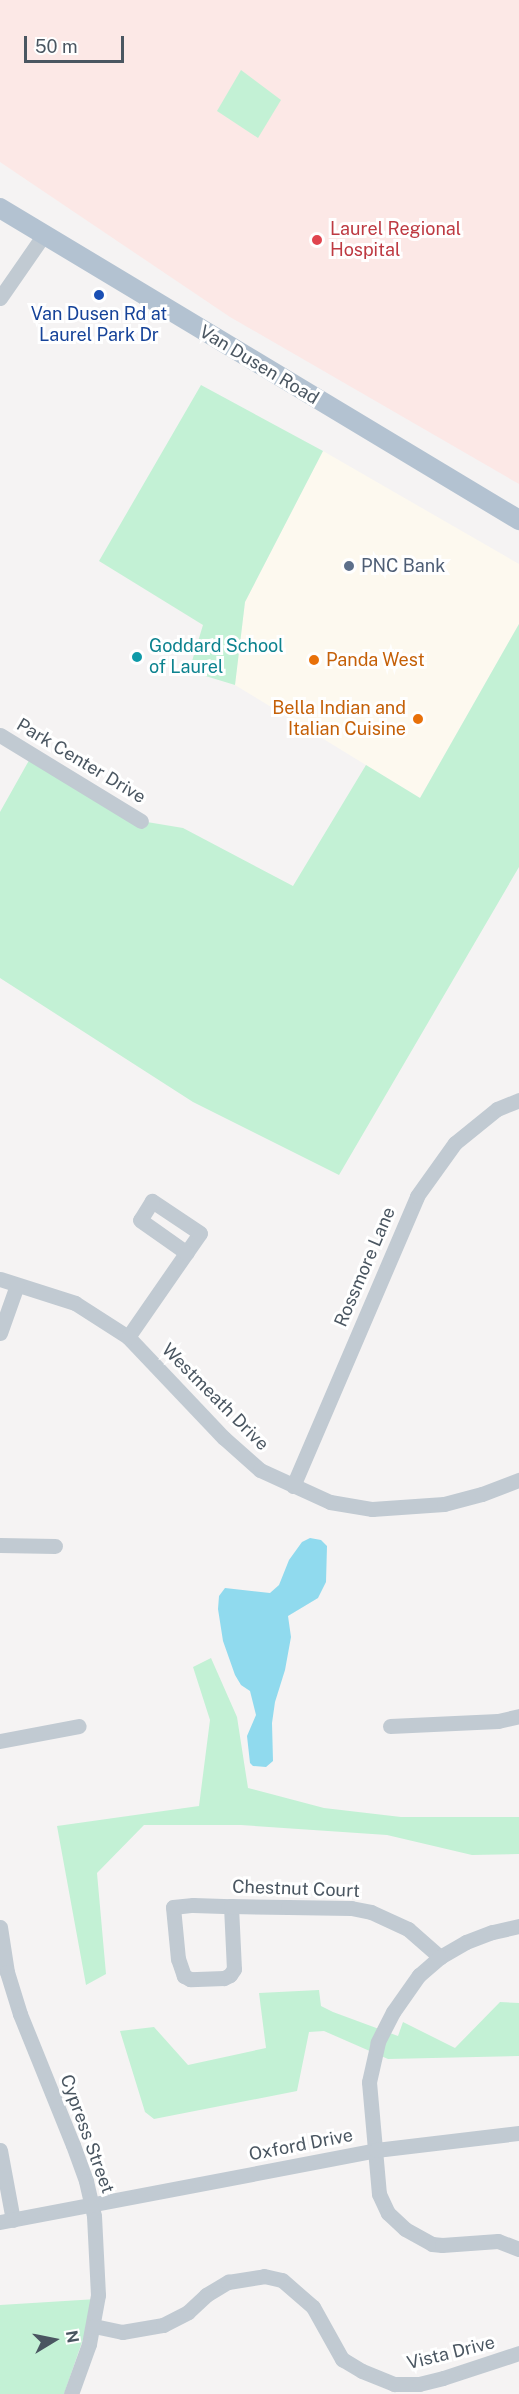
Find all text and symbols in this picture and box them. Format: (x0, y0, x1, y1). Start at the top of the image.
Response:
scale bar (27, 24, 128, 62)
text: 50 m (35, 36, 78, 57)
place label: Laurel Regional Hospital (330, 219, 461, 262)
marker: Laurel Regional Hospital (308, 231, 326, 249)
marker: Van Dusen Rd at Laurel Park Dr (92, 288, 106, 302)
place label: Van Dusen Rd at Laurel Park Dr (31, 304, 167, 346)
street label: Van Dusen Road (195, 321, 323, 409)
place label: PNC Bank (361, 555, 445, 577)
marker: PNC Bank (342, 559, 356, 573)
place label: Goddard School of Laurel (149, 636, 284, 678)
place label: Panda West (326, 649, 425, 671)
marker: Goddard School of Laurel (130, 650, 144, 664)
marker: Panda West (307, 653, 321, 667)
place label: Bella Indian and Italian Cuisine (272, 698, 406, 740)
marker: Bella Indian and Italian Cuisine (411, 712, 425, 726)
street label: Park Center Drive (13, 714, 149, 808)
street label: Rossmore Lane (330, 1204, 400, 1330)
street label: Westmeath Drive (157, 1339, 273, 1455)
street label: Chestnut Court (232, 1876, 360, 1902)
street label: Cypress Street (55, 2072, 119, 2196)
street label: Oxford Drive (247, 2124, 355, 2166)
north arrow (24, 2310, 84, 2370)
text: N (62, 2329, 83, 2345)
street label: Vista Drive (405, 2332, 497, 2374)

